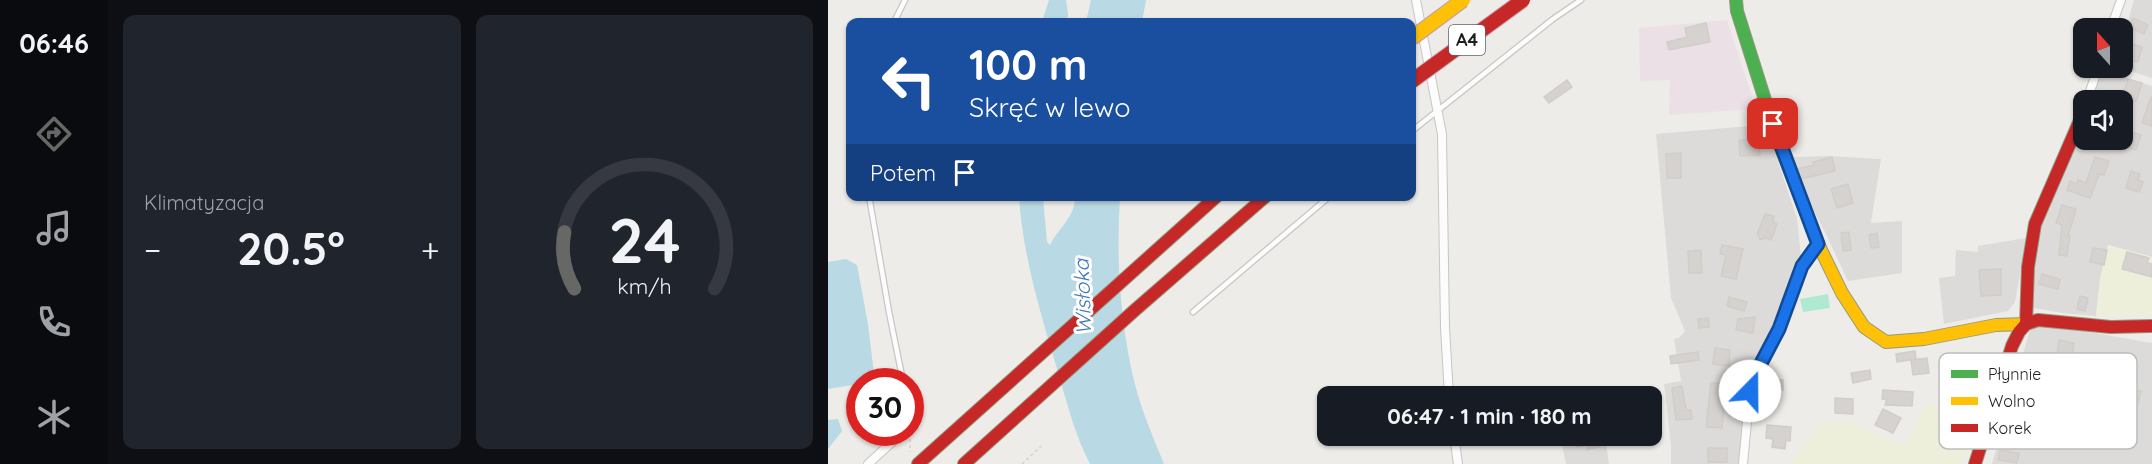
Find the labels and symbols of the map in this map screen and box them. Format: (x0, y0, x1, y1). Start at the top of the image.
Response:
north arrow (2073, 18, 2133, 78)
road number: A4 (1449, 25, 1485, 55)
pin (1747, 98, 1798, 149)
water label: Wisłoka (1068, 257, 1096, 335)
legend (1939, 353, 2137, 449)
position arrow (1718, 359, 1782, 423)
text: Płynnie (1988, 364, 2041, 384)
speed limit sign: 30 (846, 368, 924, 446)
text: Wolno (1988, 391, 2035, 411)
text: Korek (1988, 418, 2032, 438)

